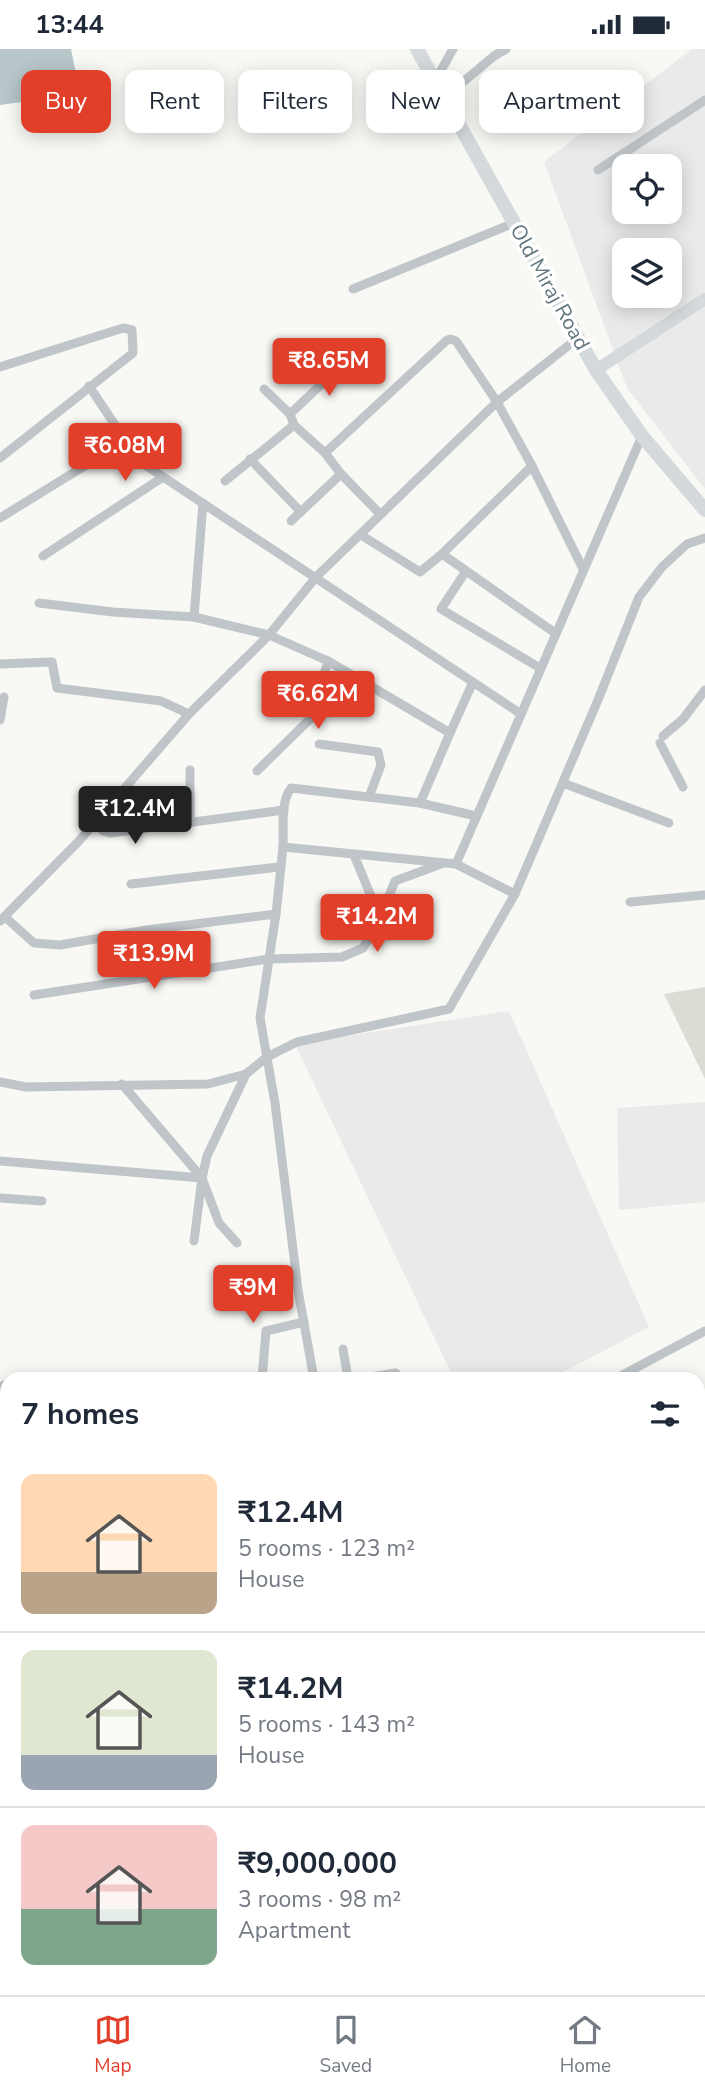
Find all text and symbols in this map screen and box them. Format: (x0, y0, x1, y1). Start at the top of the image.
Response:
text: 13:44 (35, 7, 104, 42)
chip: Buy (21, 70, 111, 133)
chip: Rent (125, 70, 224, 133)
chip: Filters (238, 70, 352, 133)
chip: New (366, 70, 465, 133)
chip: Apartment (479, 70, 644, 133)
map controls (612, 154, 682, 308)
button: locate (612, 154, 682, 224)
street label: Old Miraj Road (504, 219, 596, 355)
button: layers (612, 238, 682, 308)
pin: ₹8.65M (272, 339, 386, 398)
text: ₹8.65M (289, 345, 369, 376)
pin: ₹6.08M (68, 423, 182, 483)
text: ₹6.08M (85, 430, 165, 461)
pin: ₹6.62M (261, 671, 375, 731)
text: ₹6.62M (278, 678, 358, 709)
pin: ₹12.4M (78, 787, 192, 846)
text: ₹12.4M (95, 793, 175, 824)
pin: ₹14.2M (320, 895, 434, 954)
text: ₹14.2M (337, 901, 417, 932)
pin: ₹13.9M (97, 932, 211, 991)
text: ₹13.9M (114, 938, 194, 969)
pin: ₹9M (219, 1265, 287, 1325)
text: ₹9M (229, 1272, 277, 1303)
text: 7 homes (21, 1394, 139, 1435)
icon: filters (646, 1395, 684, 1433)
text: ₹12.4M (238, 1492, 343, 1533)
icon: home (77, 1502, 161, 1586)
text: 5 rooms · 123 m² (238, 1533, 415, 1564)
text: House (238, 1564, 305, 1595)
text: ₹14.2M (238, 1668, 343, 1709)
icon: home (77, 1678, 161, 1762)
text: 5 rooms · 143 m² (238, 1709, 415, 1740)
text: House (238, 1740, 305, 1771)
text: ₹9,000,000 (238, 1843, 397, 1884)
icon: home (77, 1853, 161, 1937)
text: 3 rooms · 98 m² (238, 1884, 401, 1915)
text: Apartment (238, 1915, 350, 1946)
tab: Map (94, 2011, 132, 2079)
tab: Saved (320, 2011, 372, 2079)
tab: Home (560, 2011, 611, 2079)

